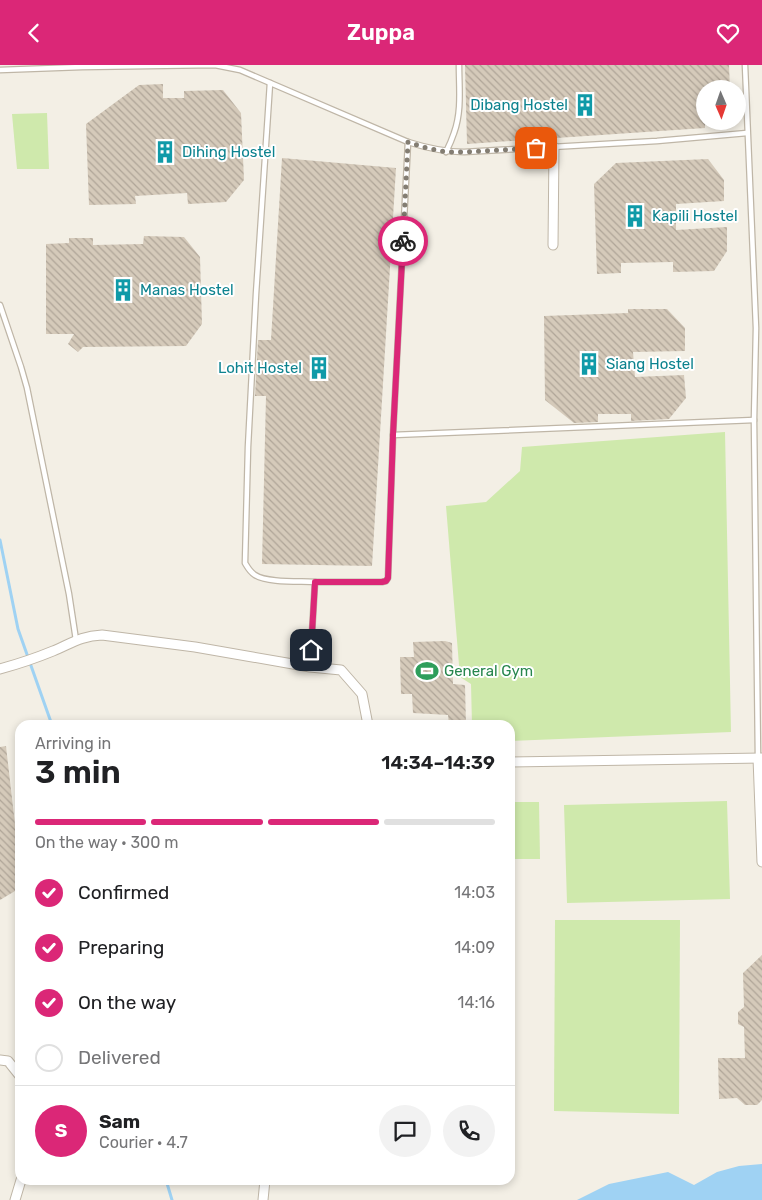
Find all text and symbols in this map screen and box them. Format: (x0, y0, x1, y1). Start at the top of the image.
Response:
icon: back (20, 19, 48, 47)
text: Zuppa (347, 19, 415, 46)
icon: heart (714, 19, 742, 47)
north arrow (696, 80, 746, 130)
map controls (696, 80, 746, 130)
building icon: Dibang Hostel (572, 92, 598, 118)
place label: Dibang Hostel (470, 96, 568, 114)
pin (515, 127, 557, 169)
icon: bag (522, 134, 550, 162)
building icon: Dihing Hostel (152, 139, 178, 165)
place label: Dihing Hostel (182, 143, 275, 161)
building icon: Kapili Hostel (622, 203, 648, 229)
place label: Kapili Hostel (652, 207, 738, 225)
courier (378, 216, 428, 266)
icon: bike (389, 227, 417, 255)
building icon: Manas Hostel (110, 277, 136, 303)
place label: Manas Hostel (140, 281, 234, 299)
building icon: Siang Hostel (576, 351, 602, 377)
building icon: Lohit Hostel (306, 355, 332, 381)
place label: Siang Hostel (606, 355, 694, 373)
place label: Lohit Hostel (218, 359, 302, 377)
pin (290, 629, 332, 671)
icon: home (297, 636, 325, 664)
sports icon: General Gym (414, 658, 440, 684)
place label: General Gym (444, 662, 533, 680)
text: Arriving in (35, 734, 111, 753)
text: 14:34–14:39 (381, 751, 495, 774)
text: 3 min (35, 753, 121, 791)
text: On the way · 300 m (35, 833, 178, 852)
icon: check (35, 879, 63, 907)
text: Confirmed (78, 881, 169, 904)
text: 14:03 (454, 883, 495, 902)
icon: check (35, 934, 63, 962)
text: Preparing (78, 936, 164, 959)
text: 14:09 (454, 938, 495, 957)
icon: check (35, 989, 63, 1017)
text: On the way (78, 991, 176, 1014)
text: 14:16 (458, 993, 495, 1012)
text: Delivered (78, 1046, 161, 1069)
button: chat (379, 1105, 431, 1157)
button: phone (443, 1105, 495, 1157)
text: Sam (99, 1110, 140, 1133)
text: S (55, 1119, 67, 1142)
text: Courier · 4.7 (99, 1133, 188, 1152)

